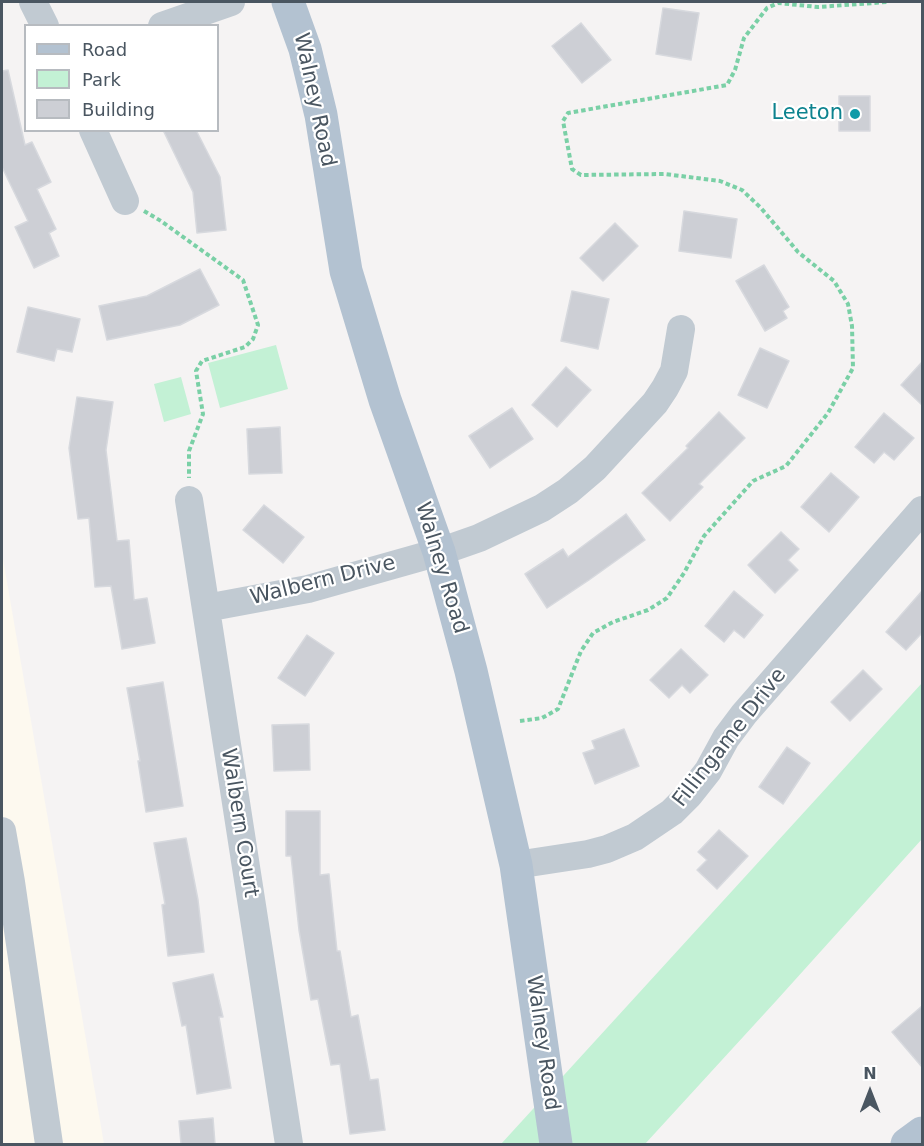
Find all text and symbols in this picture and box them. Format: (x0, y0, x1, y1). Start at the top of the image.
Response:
legend (24, 24, 219, 132)
street label: Walney Road (288, 31, 340, 169)
text: Road (82, 39, 127, 60)
text: Park (82, 69, 121, 90)
text: Building (82, 99, 155, 120)
place label: Leeton (771, 101, 843, 127)
marker: Leeton (848, 107, 862, 121)
street label: Walney Road (409, 499, 473, 637)
street label: Walbern Drive (248, 551, 398, 611)
street label: Fillingame Drive (668, 663, 792, 813)
street label: Walbern Court (215, 747, 263, 899)
street label: Walney Road (520, 974, 564, 1112)
north arrow (840, 1062, 900, 1122)
text: N (863, 1064, 877, 1083)

